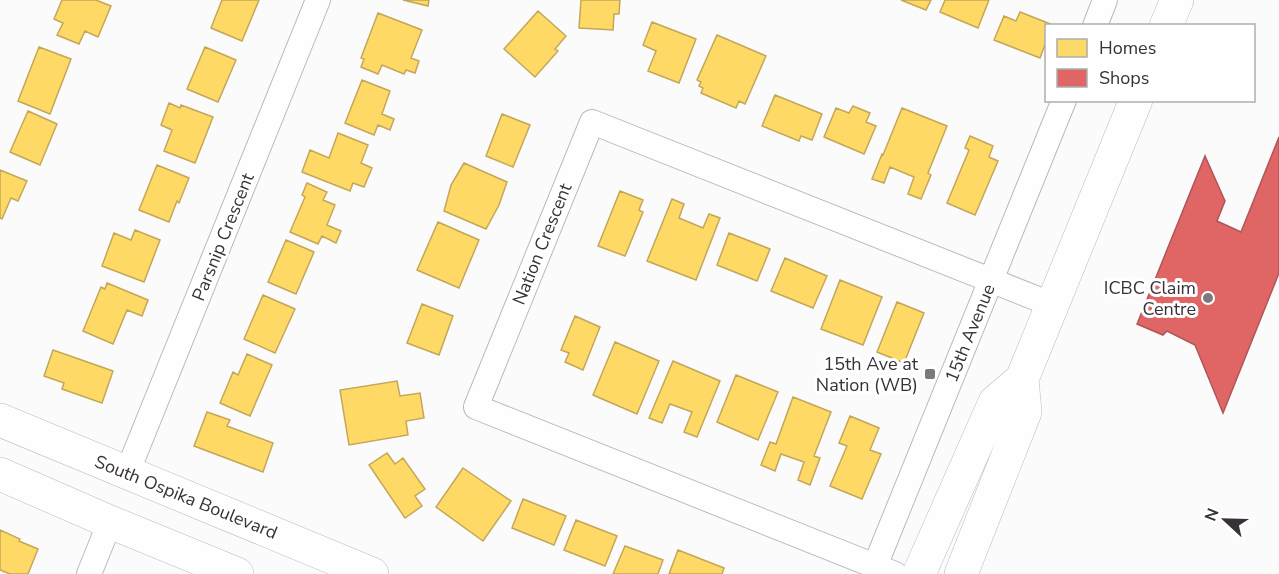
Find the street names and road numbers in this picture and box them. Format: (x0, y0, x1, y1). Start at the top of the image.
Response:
street label: Parsnip Crescent (186, 169, 260, 305)
street label: Nation Crescent (507, 179, 578, 308)
street label: 15th Avenue (939, 280, 1001, 386)
street label: South Ospika Boulevard (91, 449, 281, 545)

